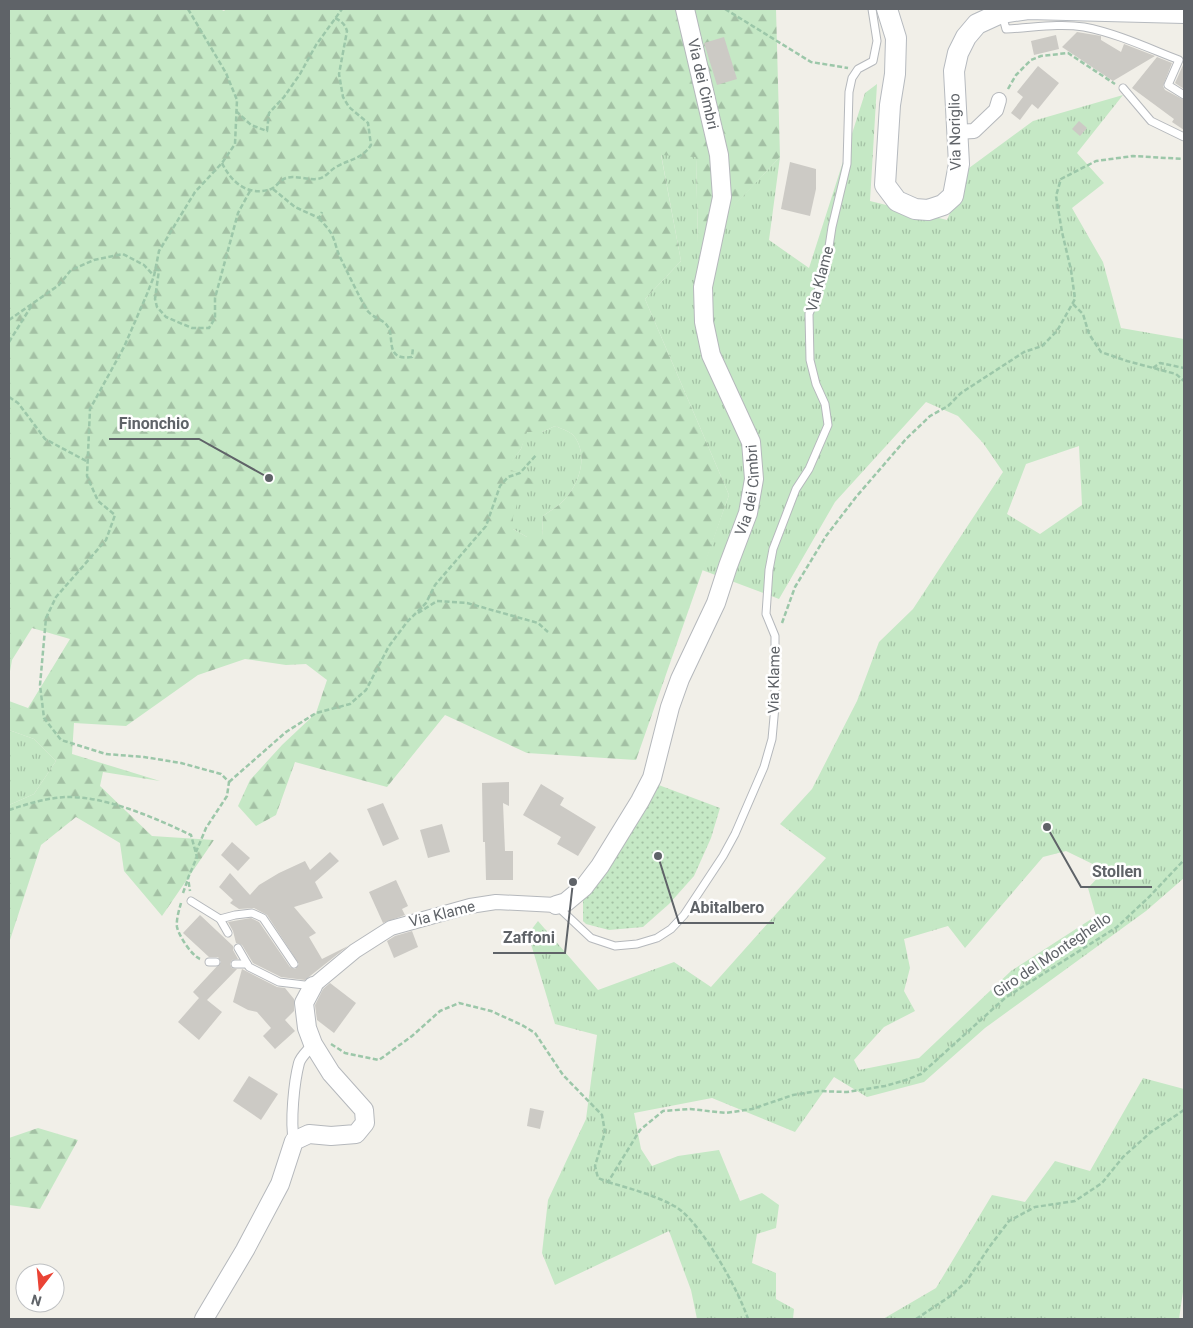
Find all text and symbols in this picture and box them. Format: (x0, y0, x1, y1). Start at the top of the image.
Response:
street label: Via dei Cimbri (684, 37, 722, 131)
street label: Via Noriglio (945, 93, 965, 171)
street label: Via Klame (803, 244, 837, 314)
callout: Finonchio (109, 408, 199, 439)
text: Finonchio (119, 414, 189, 433)
street label: Via dei Cimbri (731, 444, 763, 538)
street label: Via Klame (764, 646, 784, 714)
callout: Stollen (1081, 856, 1152, 887)
text: Stollen (1092, 862, 1142, 881)
callout: Abitalbero (679, 892, 774, 923)
street label: Via Klame (407, 897, 477, 931)
text: Abitalbero (690, 898, 764, 917)
street label: Giro del Monteghello (990, 909, 1114, 1001)
callout: Zaffoni (493, 922, 565, 953)
text: Zaffoni (503, 928, 555, 947)
north arrow (15, 1263, 65, 1313)
text: N (29, 1291, 43, 1310)

